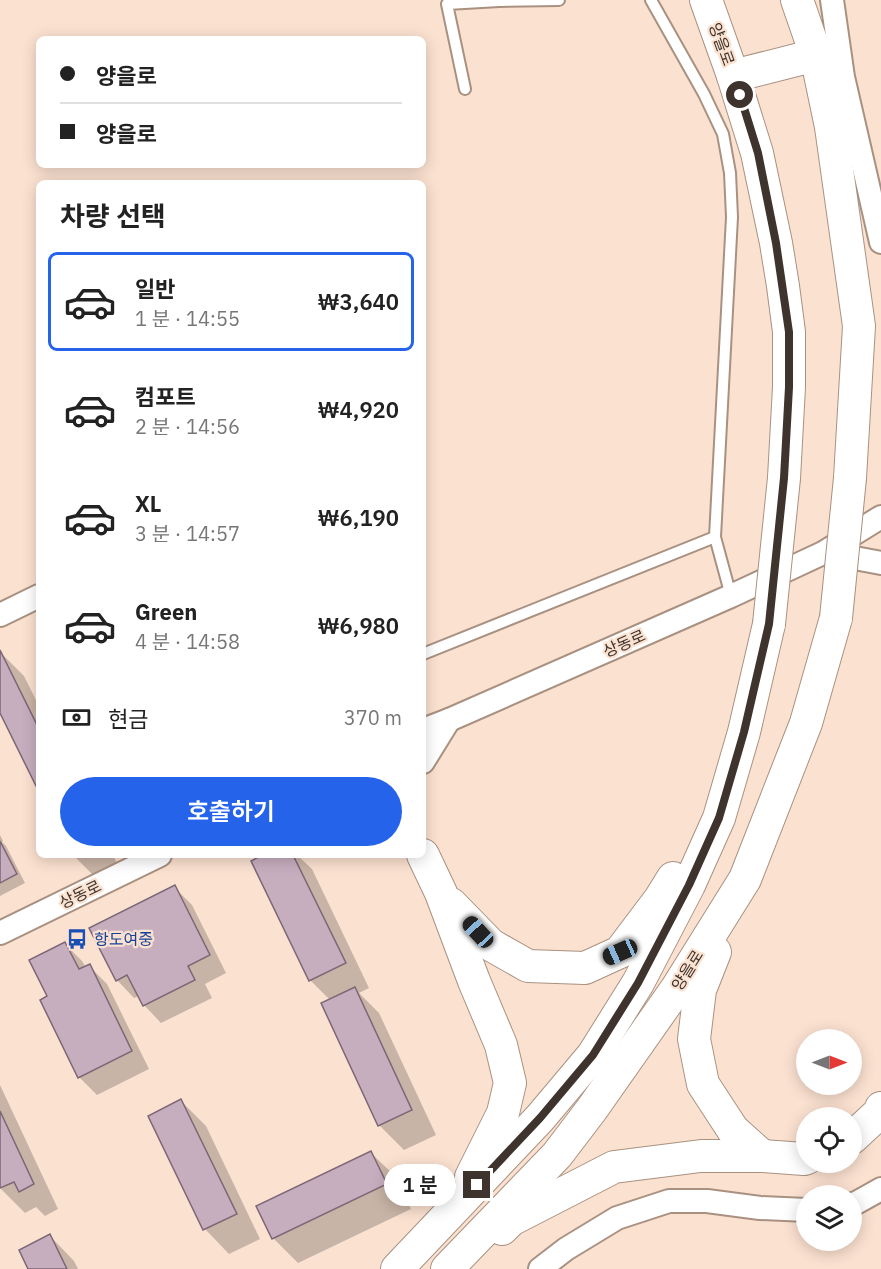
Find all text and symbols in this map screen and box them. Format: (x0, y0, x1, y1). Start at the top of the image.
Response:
street label: 양을로 (705, 20, 739, 68)
text: 양을로 (96, 61, 157, 90)
route start (726, 81, 753, 108)
text: 양을로 (96, 119, 157, 148)
text: 차량 선택 (60, 198, 166, 233)
text: 일반 (135, 274, 175, 303)
icon: car (63, 275, 117, 329)
text: ₩3,640 (318, 287, 399, 316)
text: 1 분 · 14:55 (135, 305, 240, 332)
text: 컴포트 (135, 382, 196, 411)
icon: car (63, 383, 117, 437)
text: ₩4,920 (318, 395, 399, 424)
text: 2 분 · 14:56 (135, 413, 240, 440)
text: XL (135, 489, 161, 518)
icon: car (63, 491, 117, 545)
text: ₩6,190 (318, 503, 399, 532)
text: 3 분 · 14:57 (135, 520, 240, 547)
text: Green (135, 597, 197, 626)
icon: car (63, 599, 117, 653)
text: ₩6,980 (318, 611, 399, 640)
street label: 상동로 (600, 625, 648, 661)
text: 4 분 · 14:58 (135, 628, 240, 655)
icon: cash (60, 701, 93, 734)
text: 현금 (108, 704, 148, 733)
text: 370 m (344, 704, 402, 731)
button: 호출하기 (60, 777, 402, 846)
street label: 상동로 (56, 875, 104, 913)
car (459, 913, 497, 951)
bus stop icon: 항도여중 (65, 927, 89, 951)
place label: 항도여중 (94, 929, 153, 949)
car (600, 936, 640, 968)
street label: 양을로 (667, 946, 707, 994)
north arrow (796, 1029, 862, 1095)
map controls (796, 1029, 862, 1251)
button: locate (796, 1107, 862, 1173)
callout: 1 분 (384, 1164, 456, 1206)
text: 1 분 (402, 1171, 438, 1198)
route end (463, 1171, 490, 1198)
button: layers (796, 1185, 862, 1251)

